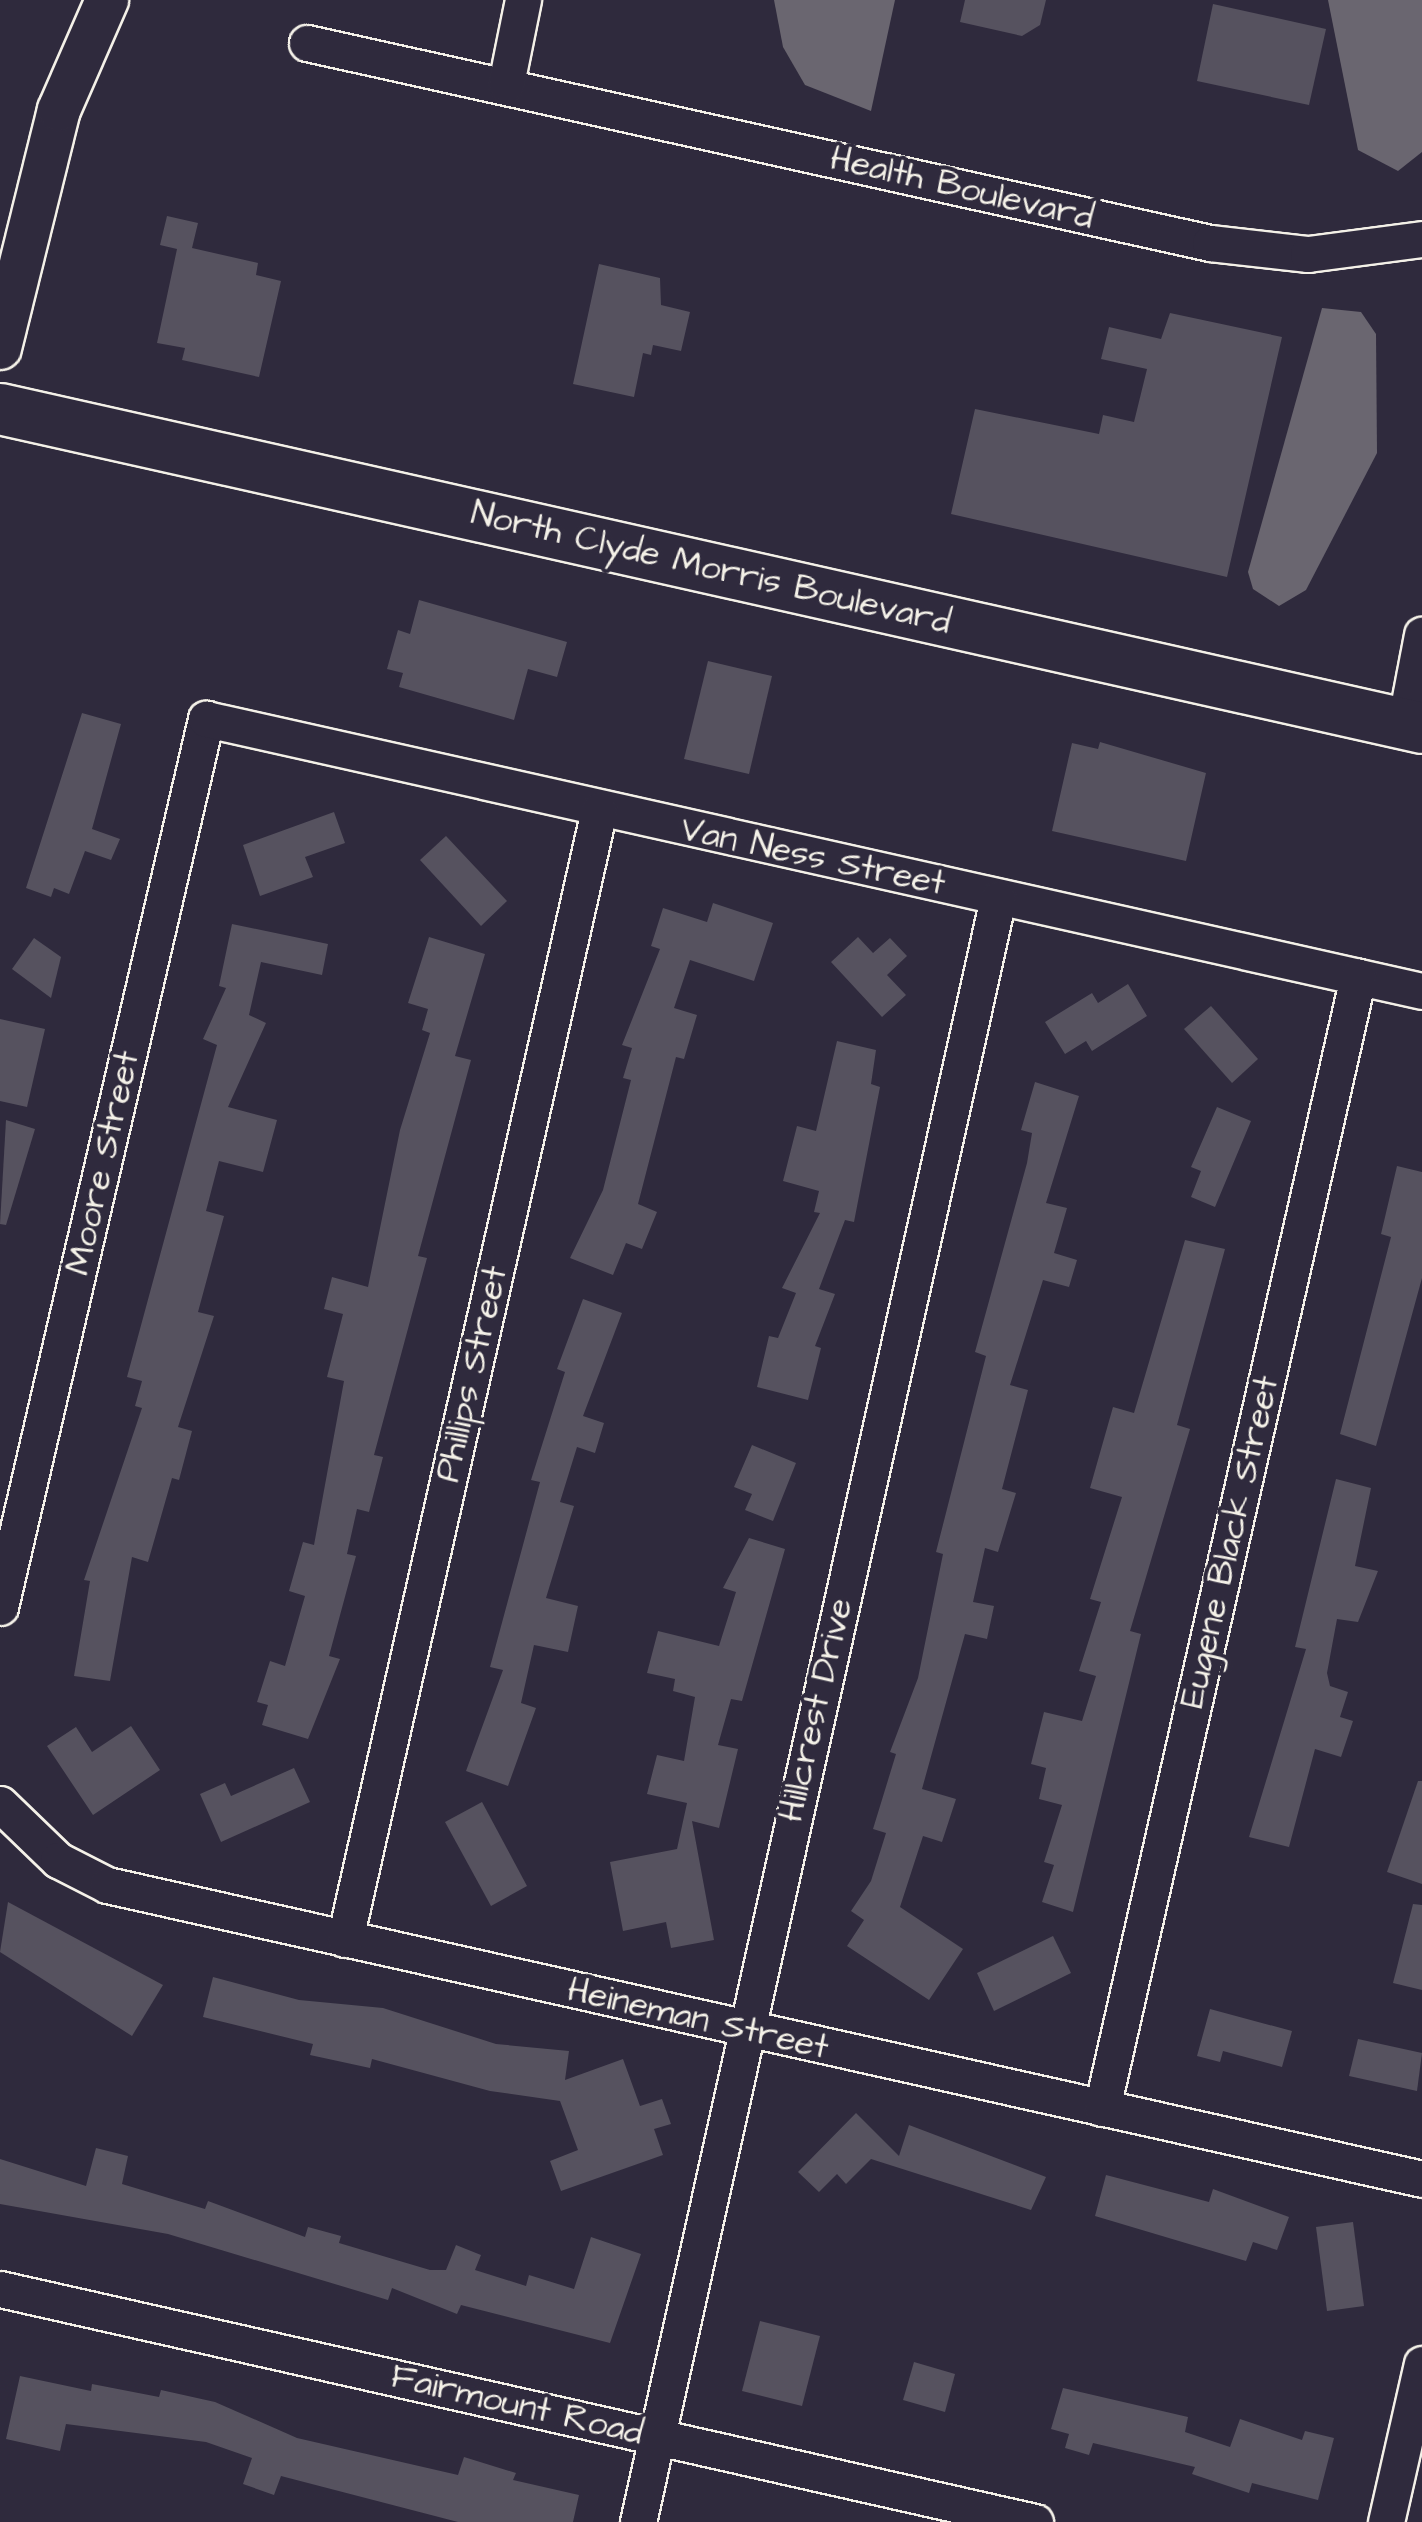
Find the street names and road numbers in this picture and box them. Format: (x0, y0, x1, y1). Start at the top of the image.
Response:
street label: Health Boulevard (826, 137, 1098, 239)
street label: North Clyde Morris Boulevard (467, 492, 955, 644)
street label: Van Ness Street (677, 808, 949, 906)
street label: Moore Street (57, 1047, 149, 1279)
street label: Phillips Street (427, 1262, 517, 1486)
street label: Eugene Black Street (1171, 1372, 1289, 1712)
street label: Hillcrest Drive (770, 1594, 862, 1826)
street label: Heineman Street (563, 1969, 833, 2069)
street label: Fairmount Road (387, 2356, 647, 2454)

